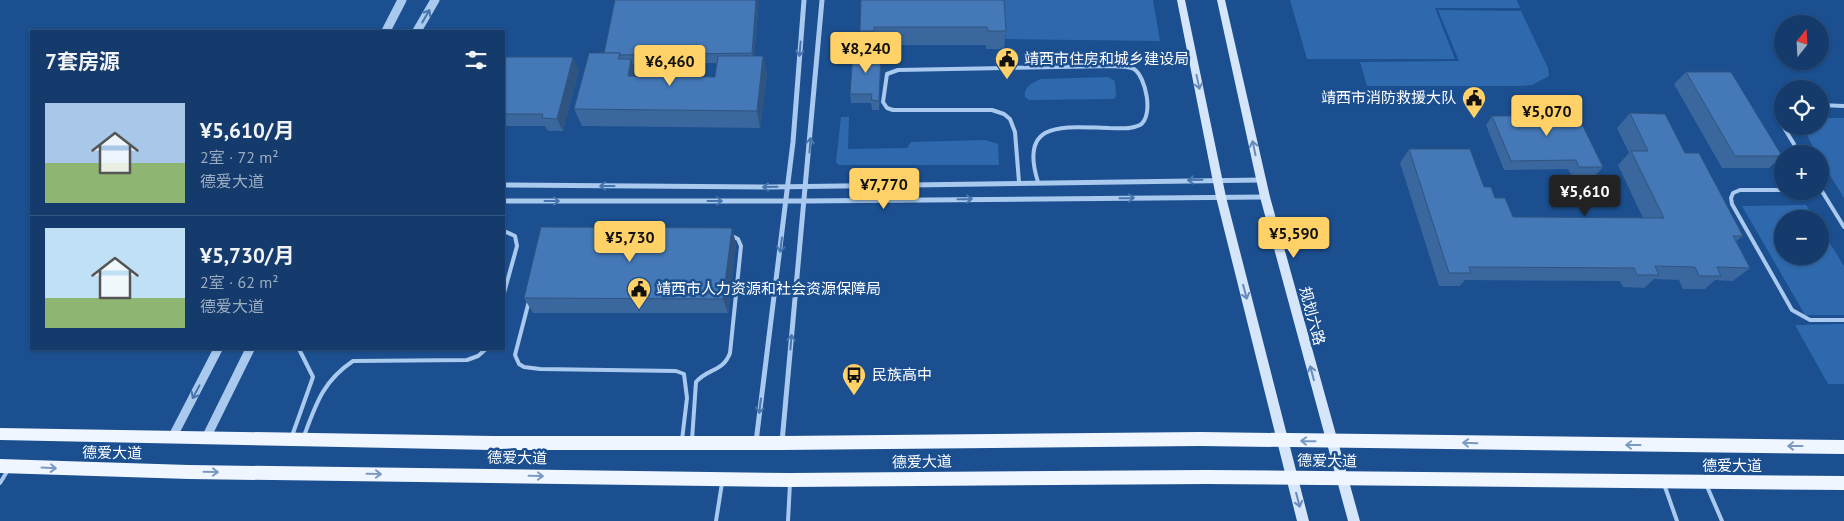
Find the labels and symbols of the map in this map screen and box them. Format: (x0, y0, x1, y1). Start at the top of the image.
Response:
one-way arrow (421, 9, 431, 23)
north arrow (1774, 15, 1829, 70)
pin: ¥8,240 (825, 32, 907, 74)
one-way arrow (795, 40, 805, 56)
pin: ¥6,460 (629, 44, 711, 87)
public building icon: 靖西市住房和城乡建设局 (994, 46, 1020, 80)
place label: 靖西市住房和城乡建设局 (1024, 49, 1189, 68)
one-way arrow (1193, 74, 1203, 90)
public building icon: 靖西市消防救援大队 (1461, 85, 1487, 119)
place label: 靖西市消防救援大队 (1321, 88, 1456, 107)
pin: ¥5,070 (1506, 94, 1588, 137)
one-way arrow (805, 137, 814, 153)
one-way arrow (1249, 141, 1258, 157)
pin: ¥7,770 (843, 168, 925, 210)
pin: ¥5,610 (1544, 174, 1626, 217)
one-way arrow (1187, 175, 1203, 185)
one-way arrow (599, 181, 616, 191)
one-way arrow (762, 182, 778, 192)
one-way arrow (1119, 193, 1135, 203)
one-way arrow (957, 195, 973, 204)
one-way arrow (544, 196, 560, 206)
one-way arrow (706, 196, 723, 206)
pin: ¥5,590 (1253, 216, 1335, 259)
pin: ¥5,730 (589, 220, 671, 263)
one-way arrow (776, 237, 786, 253)
public building icon: 靖西市人力资源和社会资源保障局 (626, 276, 652, 310)
place label: 靖西市人力资源和社会资源保障局 (656, 279, 881, 298)
one-way arrow (1241, 283, 1251, 299)
street label: 规划六路 (1296, 284, 1329, 347)
one-way arrow (786, 334, 795, 350)
bus stop icon: 民族高中 (841, 362, 867, 396)
place label: 民族高中 (872, 365, 932, 384)
one-way arrow (1307, 366, 1317, 382)
one-way arrow (191, 384, 200, 399)
one-way arrow (755, 398, 765, 414)
one-way arrow (1300, 436, 1316, 446)
one-way arrow (1463, 439, 1479, 448)
one-way arrow (1625, 440, 1642, 450)
one-way arrow (1788, 441, 1804, 451)
street label: 德爱大道 (82, 442, 142, 463)
street label: 德爱大道 (487, 447, 547, 468)
street label: 德爱大道 (1297, 450, 1357, 471)
street label: 德爱大道 (892, 451, 952, 472)
street label: 德爱大道 (1702, 456, 1762, 475)
one-way arrow (40, 463, 56, 473)
one-way arrow (202, 467, 219, 477)
one-way arrow (365, 469, 381, 479)
one-way arrow (528, 471, 544, 481)
one-way arrow (1294, 492, 1303, 508)

